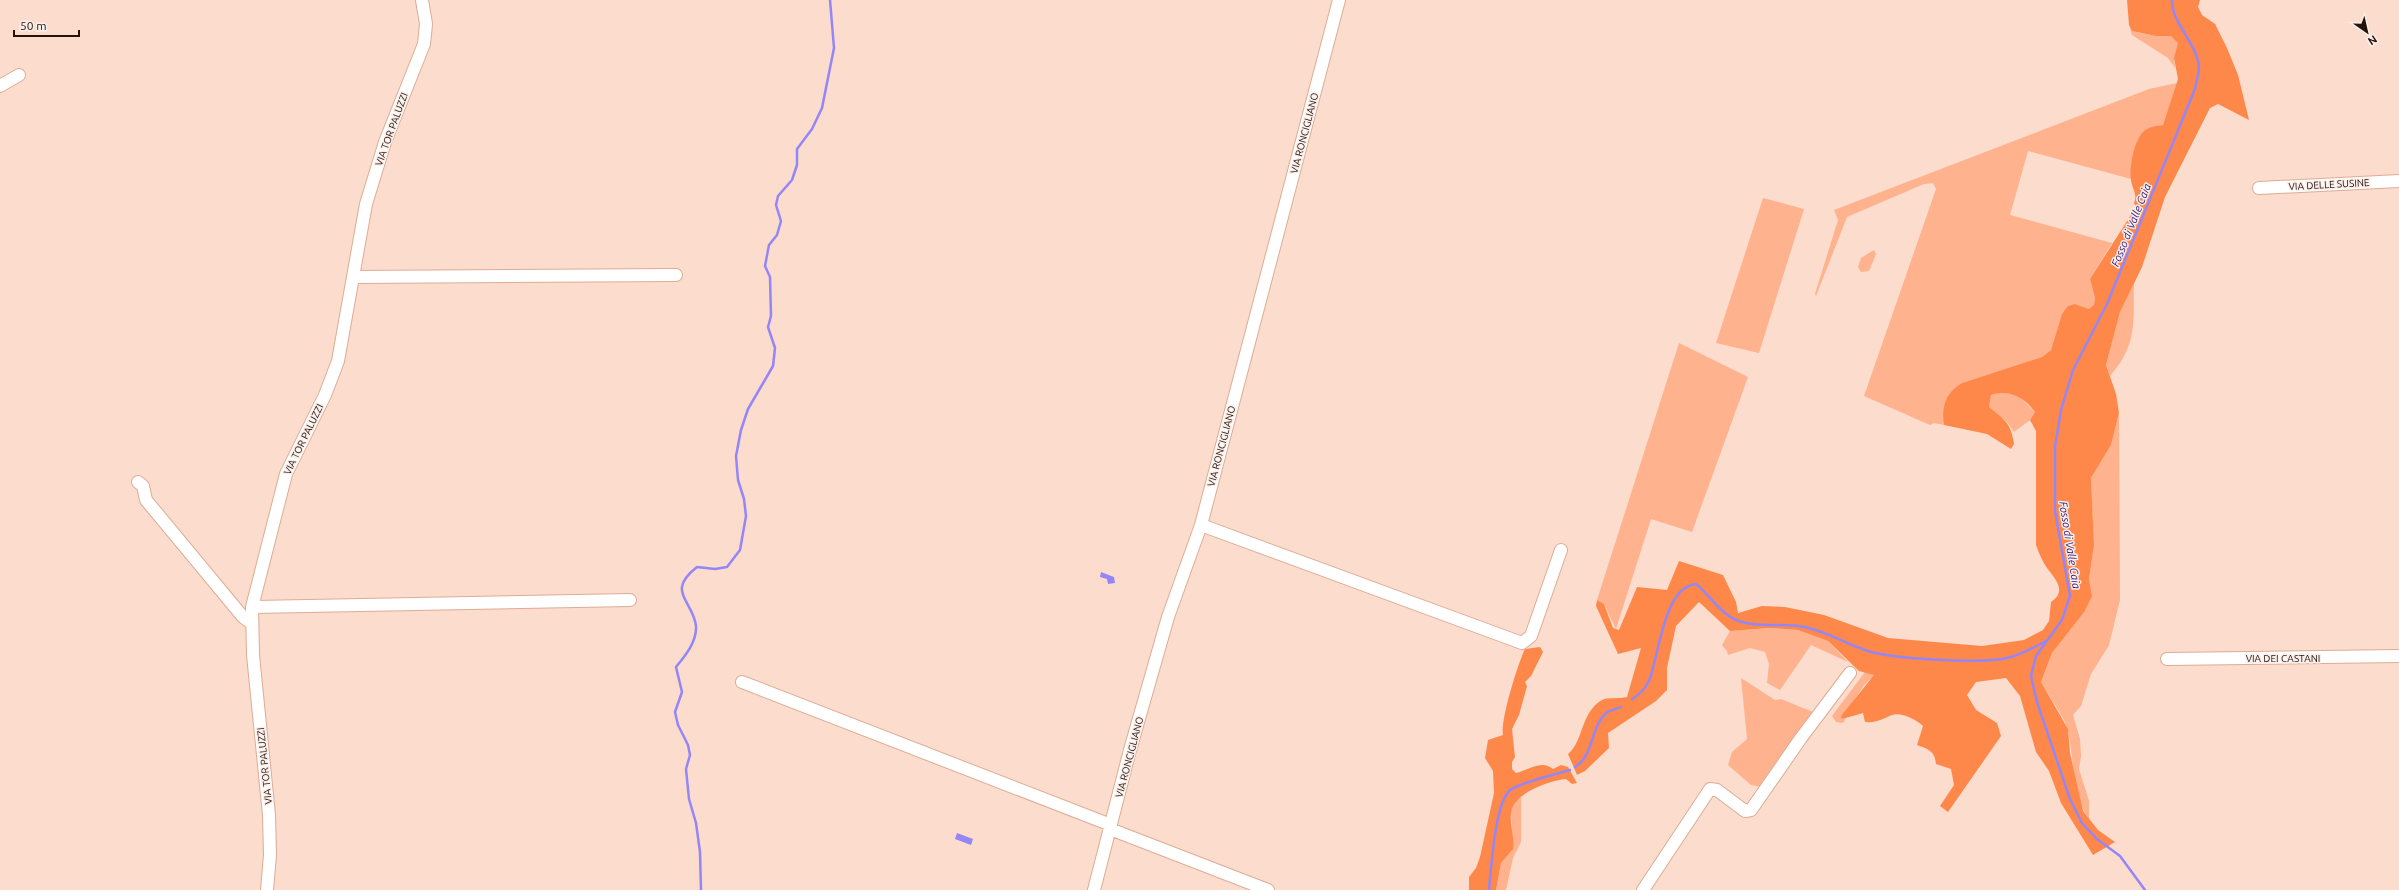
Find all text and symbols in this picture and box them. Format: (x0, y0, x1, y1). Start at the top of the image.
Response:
scale bar (14, 12, 79, 38)
north arrow (2347, 12, 2387, 52)
text: 50 m (20, 19, 47, 32)
text: N (2366, 33, 2379, 48)
street label: VIA TOR PALUZZI (373, 91, 410, 167)
street label: VIA RONCIGLIANO (1288, 91, 1321, 175)
street label: VIA DELLE SUSINE (2288, 177, 2370, 192)
water label: Fosso di Valle Caia (2109, 182, 2153, 268)
street label: VIA TOR PALUZZI (282, 402, 325, 476)
street label: VIA RONCIGLIANO (1205, 404, 1238, 488)
water label: Fosso di Valle Caia (2057, 500, 2083, 590)
street label: VIA DEI CASTANI (2246, 653, 2320, 664)
street label: VIA RONCIGLIANO (1113, 715, 1146, 799)
street label: VIA TOR PALUZZI (255, 727, 274, 805)

